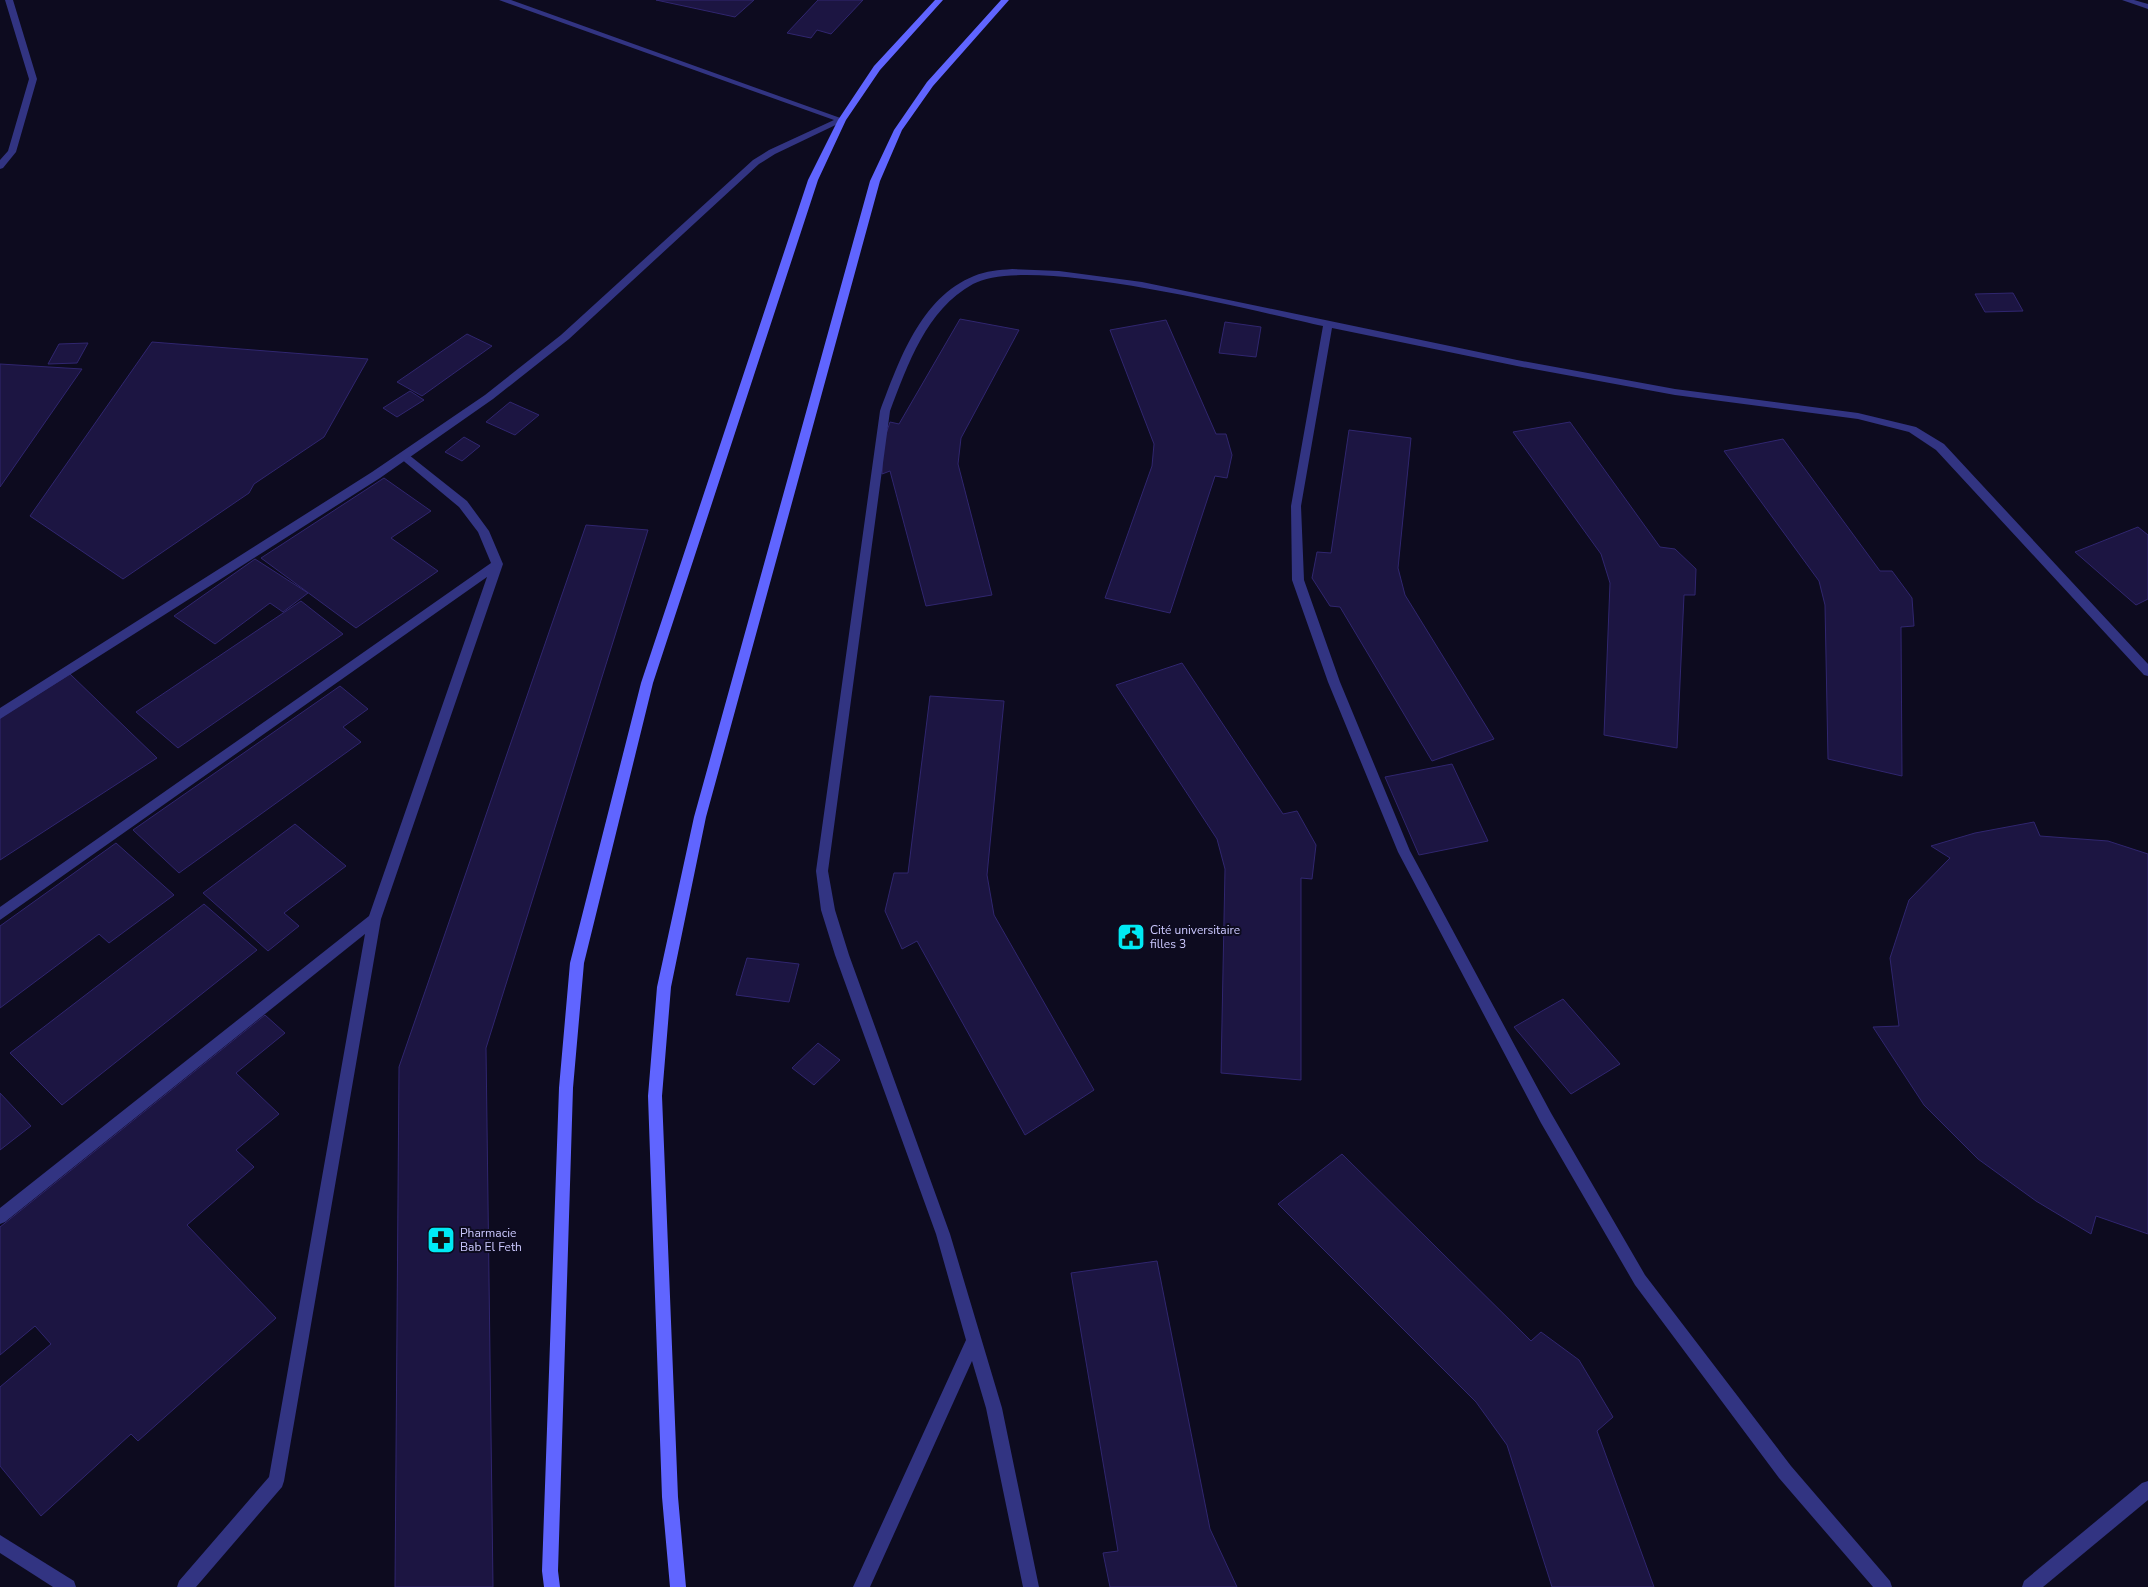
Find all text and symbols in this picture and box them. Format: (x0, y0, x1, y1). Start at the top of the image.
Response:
public building icon: Cité universitaire filles 3 (1116, 922, 1146, 952)
place label: Cité universitaire filles 3 (1150, 922, 1240, 952)
pharmacy icon: Pharmacie Bab El Feth (426, 1225, 456, 1255)
place label: Pharmacie Bab El Feth (460, 1225, 522, 1255)

